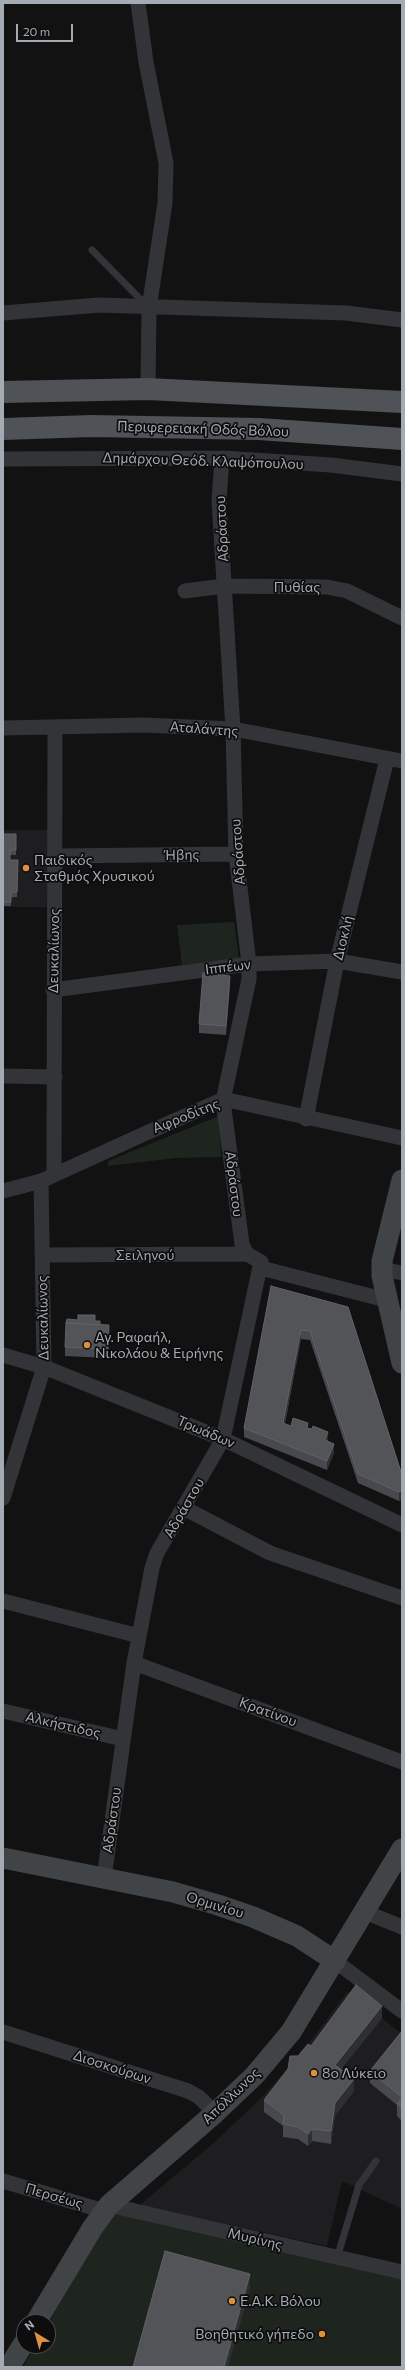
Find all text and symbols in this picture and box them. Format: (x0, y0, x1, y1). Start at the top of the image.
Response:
scale bar (18, 16, 75, 42)
text: 20 m (23, 24, 50, 38)
street label: Περιφερειακή Οδός Βόλου (117, 418, 289, 440)
street label: Δημάρχου Θεόδ. Κλαψόπουλου (102, 449, 304, 473)
street label: Αδράστου (212, 496, 232, 562)
street label: Πυθίας (274, 579, 320, 595)
street label: Αταλάντης (169, 718, 239, 740)
street label: Αδράστου (227, 818, 249, 886)
street label: Ήβης (165, 846, 199, 864)
place label: Παιδικός Σταθμός Χρυσικού (34, 852, 155, 884)
marker: Παιδικός Σταθμός Χρυσικού (21, 863, 31, 873)
street label: Δευκαλίωνος (45, 908, 63, 994)
street label: Διοκλή (329, 914, 357, 962)
street label: Ιππέων (204, 956, 252, 978)
street label: Αφροδίτης (150, 1095, 222, 1137)
street label: Αδράστου (222, 1150, 246, 1218)
street label: Σειληνού (116, 1247, 174, 1263)
street label: Δευκαλίωνος (34, 1275, 52, 1361)
place label: Αγ. Ραφαήλ, Νικολάου & Ειρήνης (95, 1329, 224, 1362)
marker: Αγ. Ραφαήλ, Νικολάου & Ειρήνης (82, 1340, 92, 1350)
street label: Τρωάδων (175, 1412, 237, 1452)
street label: Αδράστου (160, 1475, 208, 1541)
street label: Κρατίνου (237, 1694, 299, 1730)
street label: Αλκήστιδος (24, 1708, 102, 1742)
street label: Αδράστου (99, 1786, 125, 1854)
street label: Ορμινίου (184, 1888, 246, 1922)
street label: Διοσκούρων (71, 2047, 153, 2087)
street label: Απόλλωνος (199, 2064, 263, 2128)
place label: 8ο Λύκειο (322, 2065, 386, 2081)
marker: 8ο Λύκειο (309, 2068, 319, 2078)
street label: Περσέως (23, 2180, 85, 2212)
street label: Μυρίνης (226, 2225, 284, 2253)
place label: Ε.Α.Κ. Βόλου (240, 2293, 321, 2309)
marker: Ε.Α.Κ. Βόλου (227, 2296, 237, 2306)
north arrow (16, 2314, 56, 2354)
text: N (22, 2317, 36, 2332)
place label: Βοηθητικό γήπεδο (195, 2326, 314, 2342)
marker: Βοηθητικό γήπεδο (317, 2329, 327, 2339)

